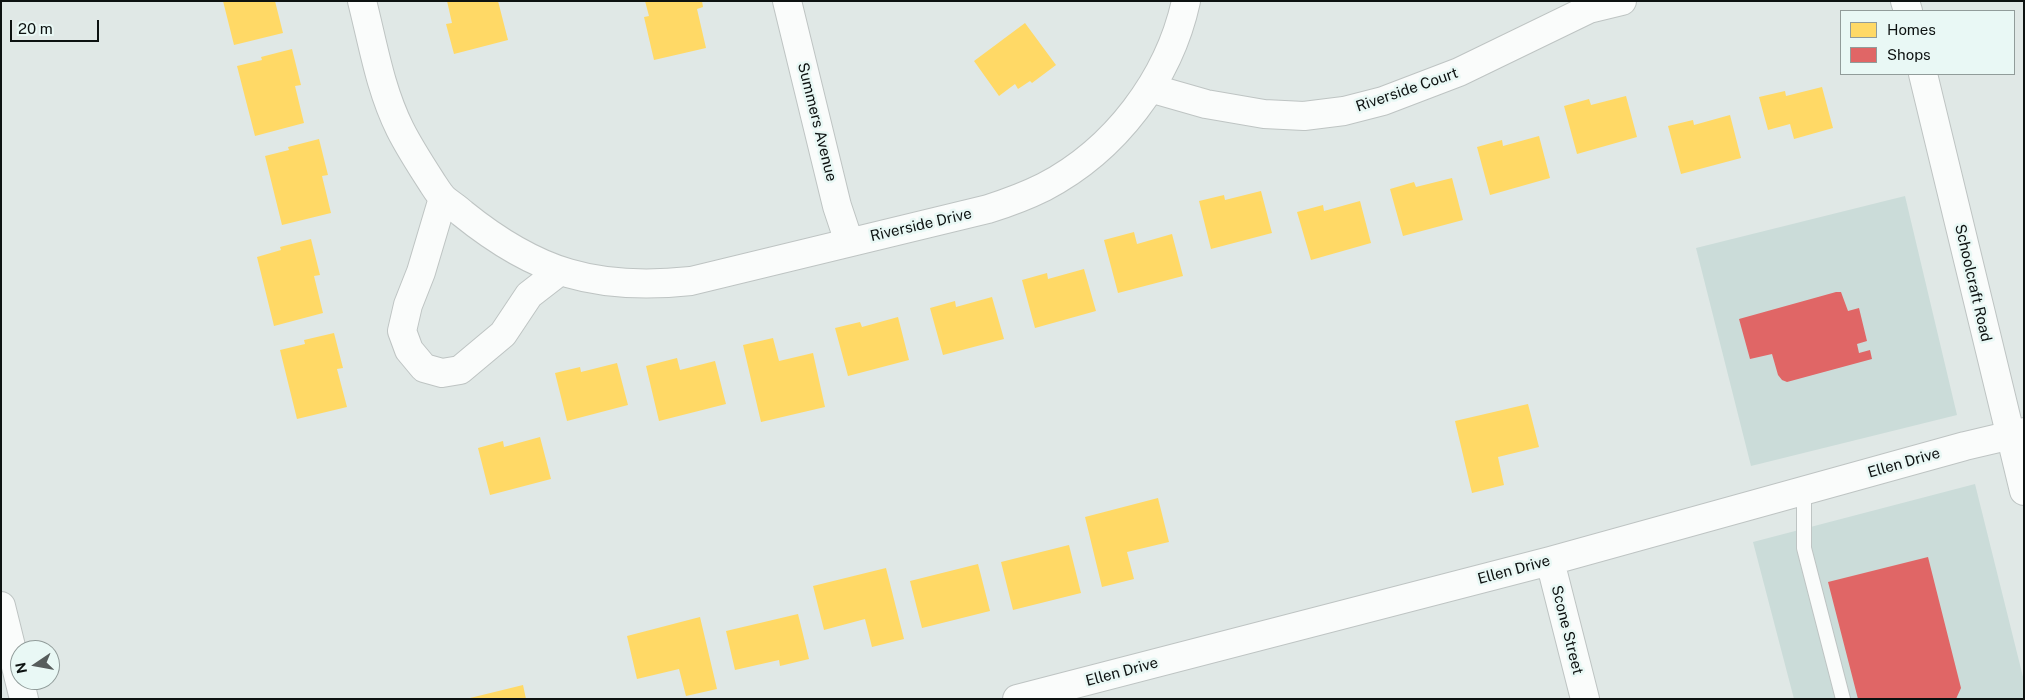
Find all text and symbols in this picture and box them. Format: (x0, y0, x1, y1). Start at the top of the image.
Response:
scale bar (12, 10, 101, 42)
legend (1840, 10, 2015, 75)
text: 20 m (18, 20, 53, 37)
text: Homes (1887, 21, 1936, 38)
text: Shops (1887, 46, 1931, 63)
street label: Summers Avenue (794, 61, 840, 183)
street label: Riverside Court (1354, 64, 1460, 116)
street label: Riverside Drive (868, 205, 974, 245)
street label: Schoolcraft Road (1951, 222, 1995, 344)
street label: Ellen Drive (1866, 444, 1942, 482)
street label: Ellen Drive (1476, 552, 1552, 588)
street label: Scone Street (1547, 584, 1587, 676)
north arrow (10, 640, 60, 690)
street label: Ellen Drive (1084, 654, 1160, 690)
text: N (12, 661, 30, 675)

